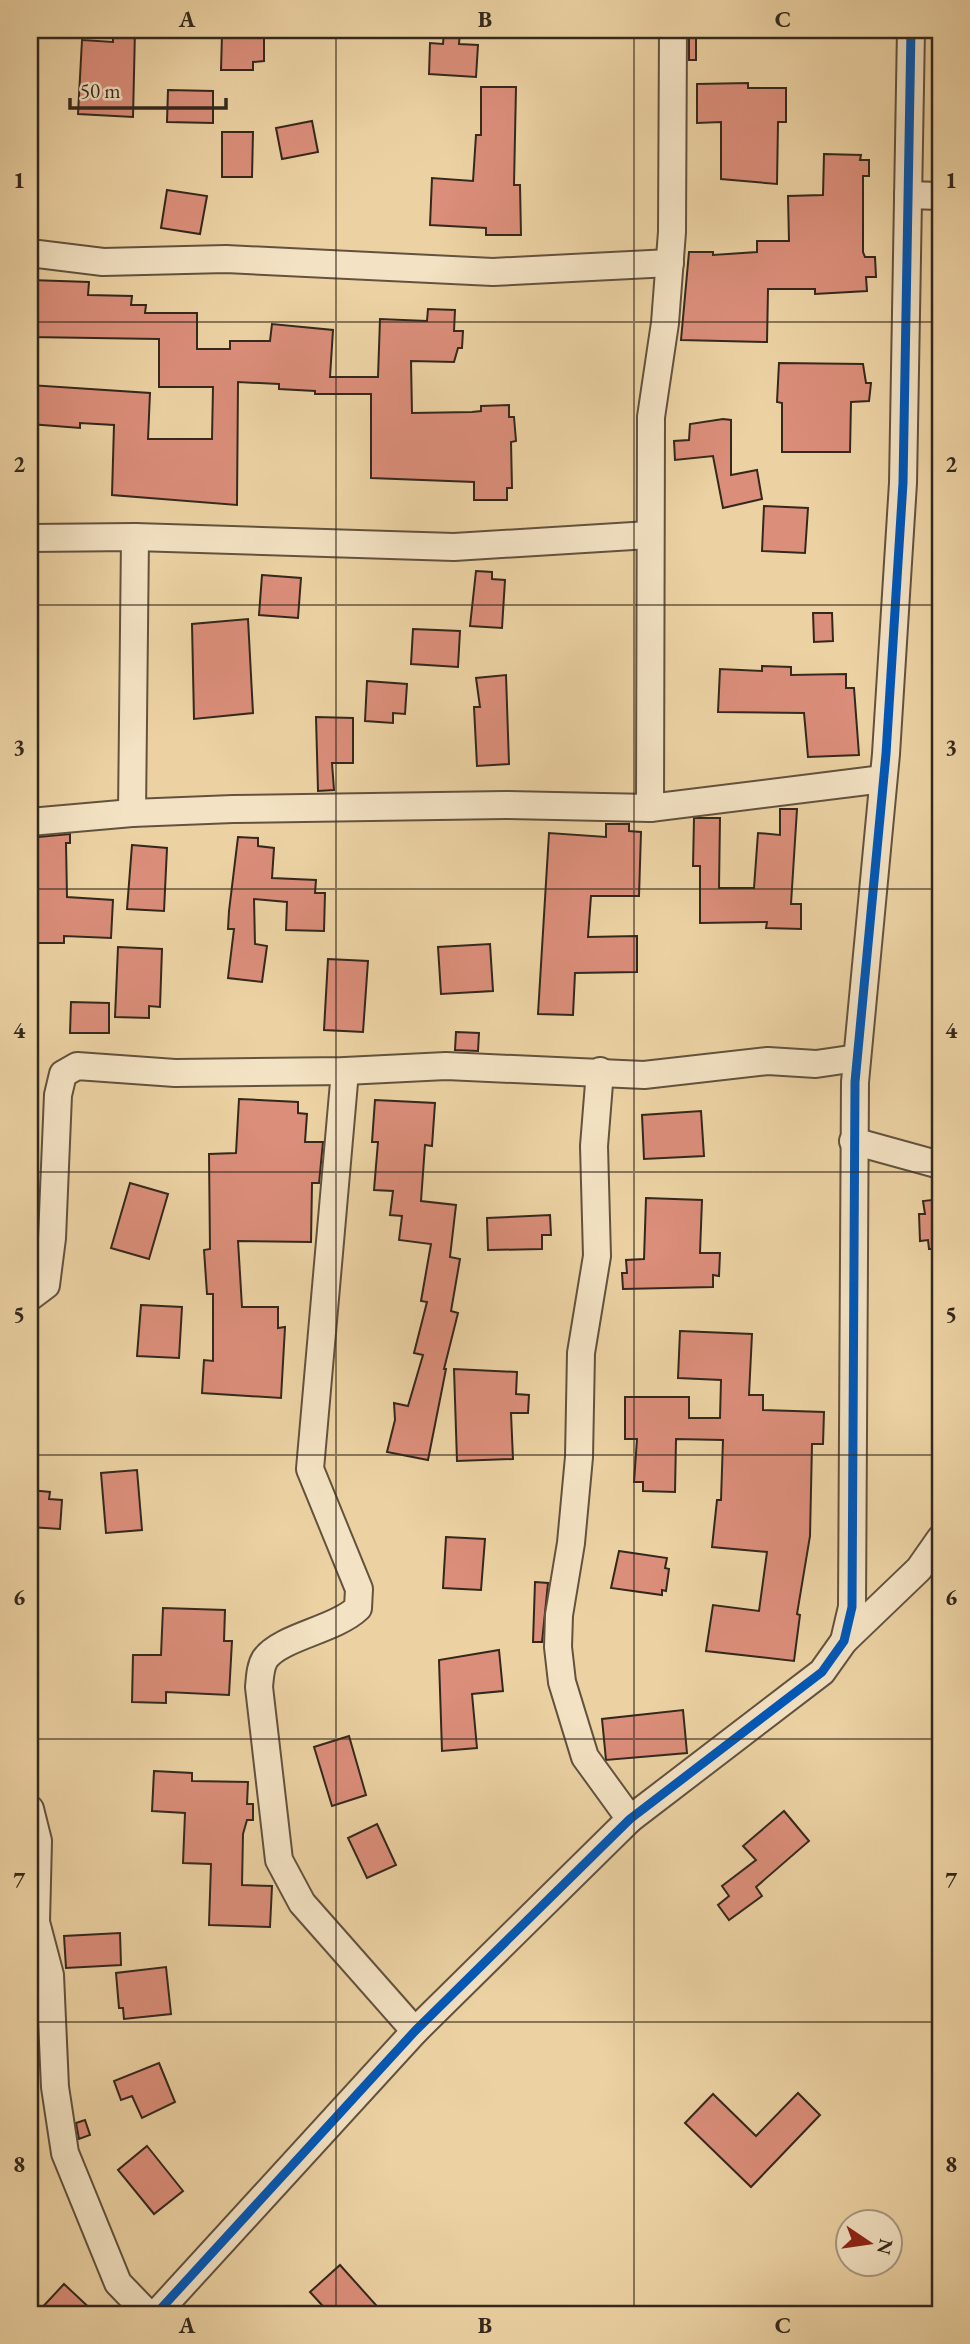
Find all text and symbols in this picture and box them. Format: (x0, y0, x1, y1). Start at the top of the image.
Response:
text: A (178, 4, 196, 34)
text: B (478, 4, 492, 34)
text: C (775, 4, 791, 34)
scale bar (70, 66, 226, 110)
text: 50 m (80, 77, 121, 104)
text: 1 (13, 165, 25, 195)
text: 1 (945, 165, 957, 195)
text: 2 (13, 449, 25, 479)
text: 2 (945, 449, 957, 479)
text: 3 (13, 732, 25, 762)
text: 3 (945, 732, 957, 762)
text: 4 (13, 1015, 26, 1045)
text: 4 (945, 1015, 958, 1045)
text: 5 (13, 1299, 25, 1329)
text: 5 (945, 1299, 957, 1329)
text: 6 (13, 1582, 25, 1612)
text: 6 (945, 1582, 957, 1612)
text: 7 (13, 1865, 26, 1895)
text: 7 (945, 1865, 958, 1895)
text: 8 (13, 2149, 25, 2179)
text: 8 (945, 2149, 957, 2179)
north arrow (834, 2208, 904, 2278)
text: N (871, 2236, 899, 2258)
text: A (178, 2310, 196, 2340)
text: B (478, 2310, 492, 2340)
text: C (775, 2310, 791, 2340)

